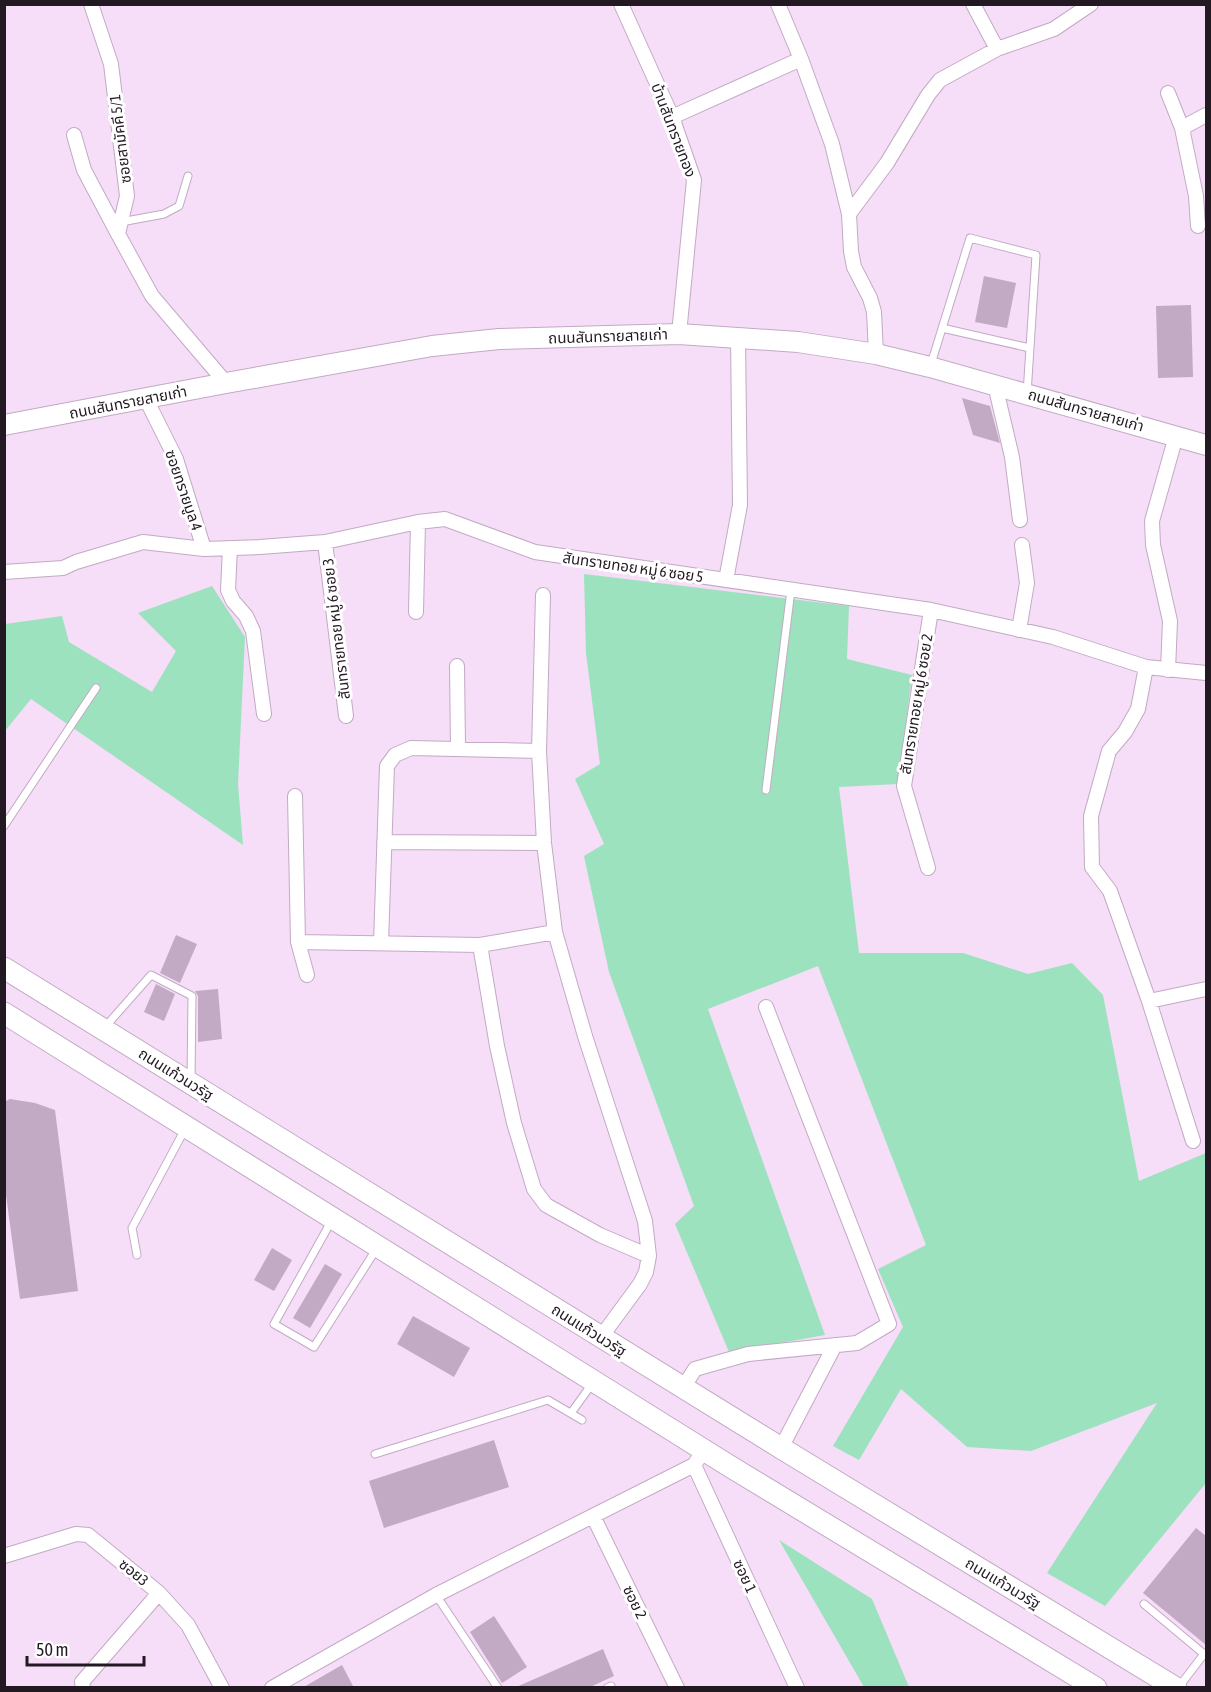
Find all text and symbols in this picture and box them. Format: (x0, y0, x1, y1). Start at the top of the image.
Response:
street label: บ้านสันทรายทอง (648, 81, 700, 179)
street label: ซอยสามัคคี 5/1 (106, 94, 134, 184)
street label: ถนนสันทรายสายเก่า (548, 325, 668, 347)
street label: ถนนสันทรายสายเก่า (68, 382, 188, 422)
street label: ถนนสันทรายสายเก่า (1026, 385, 1146, 435)
street label: ซอยทรายมูล 4 (161, 447, 206, 533)
street label: สันทรายทอย หมู่ 6 ซอย 5 (561, 549, 705, 586)
street label: สันทรายทอย หมู่ 6 ซอย 3 (319, 557, 354, 701)
street label: สันทรายทอย หมู่ 6 ซอย 2 (896, 632, 936, 776)
street label: ถนนแก้วนวรัฐ (136, 1044, 216, 1104)
street label: ถนนแก้วนวรัฐ (549, 1300, 629, 1360)
street label: ถนนแก้วนวรัฐ (962, 1554, 1044, 1612)
street label: ซอย3 (116, 1555, 152, 1589)
street label: ซอย 1 (730, 1557, 760, 1595)
street label: ซอย 2 (620, 1583, 650, 1621)
scale bar (27, 1629, 144, 1667)
text: 50 m (36, 1639, 68, 1660)

